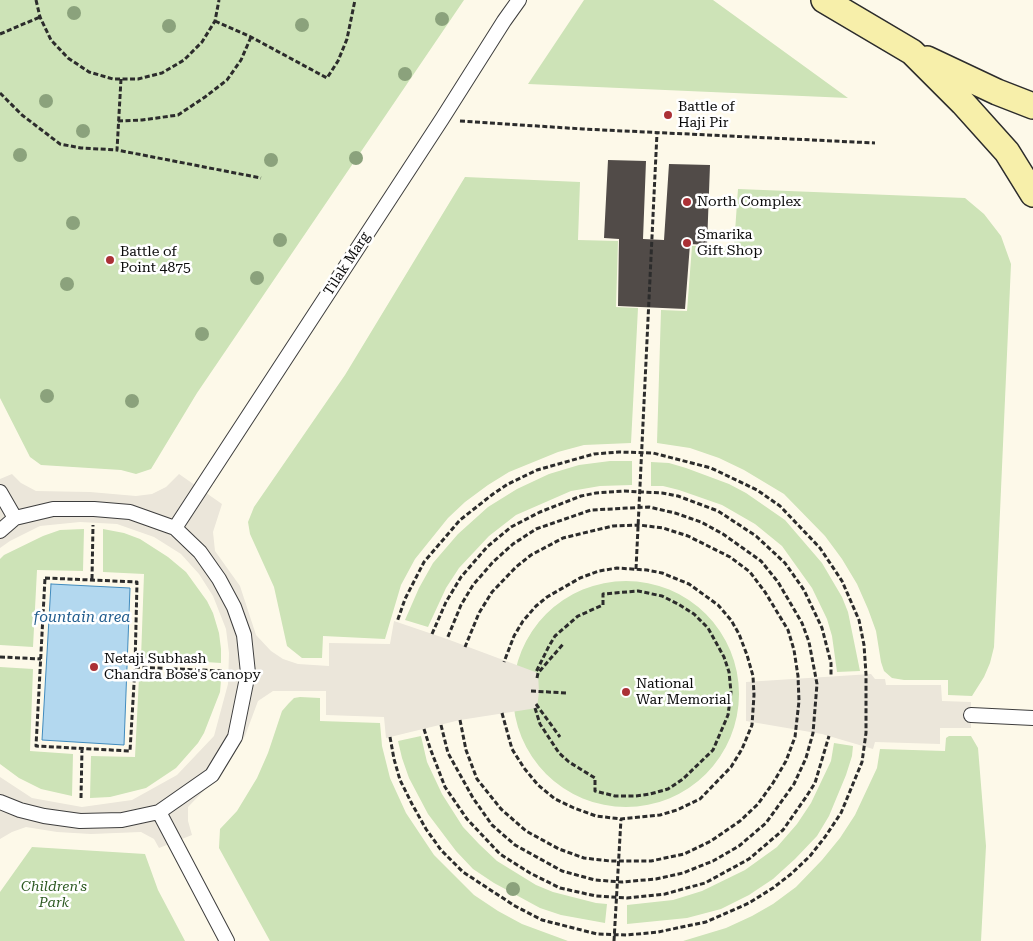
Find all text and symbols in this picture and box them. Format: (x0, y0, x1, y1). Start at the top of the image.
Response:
place label: Battle of Haji Pir (678, 99, 735, 132)
marker: Battle of Haji Pir (662, 109, 674, 121)
place label: North Complex (697, 194, 801, 210)
marker: North Complex (681, 196, 693, 208)
place label: Smarika Gift Shop (697, 227, 762, 260)
street label: Tilak Marg (320, 229, 374, 299)
marker: Smarika Gift Shop (681, 237, 693, 249)
place label: Battle of Point 4875 (120, 244, 191, 276)
marker: Battle of Point 4875 (104, 254, 116, 266)
water label: fountain area (34, 609, 130, 627)
place label: Netaji Subhash Chandra Bose's canopy (104, 651, 261, 684)
marker: Netaji Subhash Chandra Bose's canopy (88, 661, 100, 673)
place label: National War Memorial (636, 676, 731, 709)
marker: National War Memorial (620, 686, 632, 698)
park label: Children's Park (21, 879, 87, 912)

